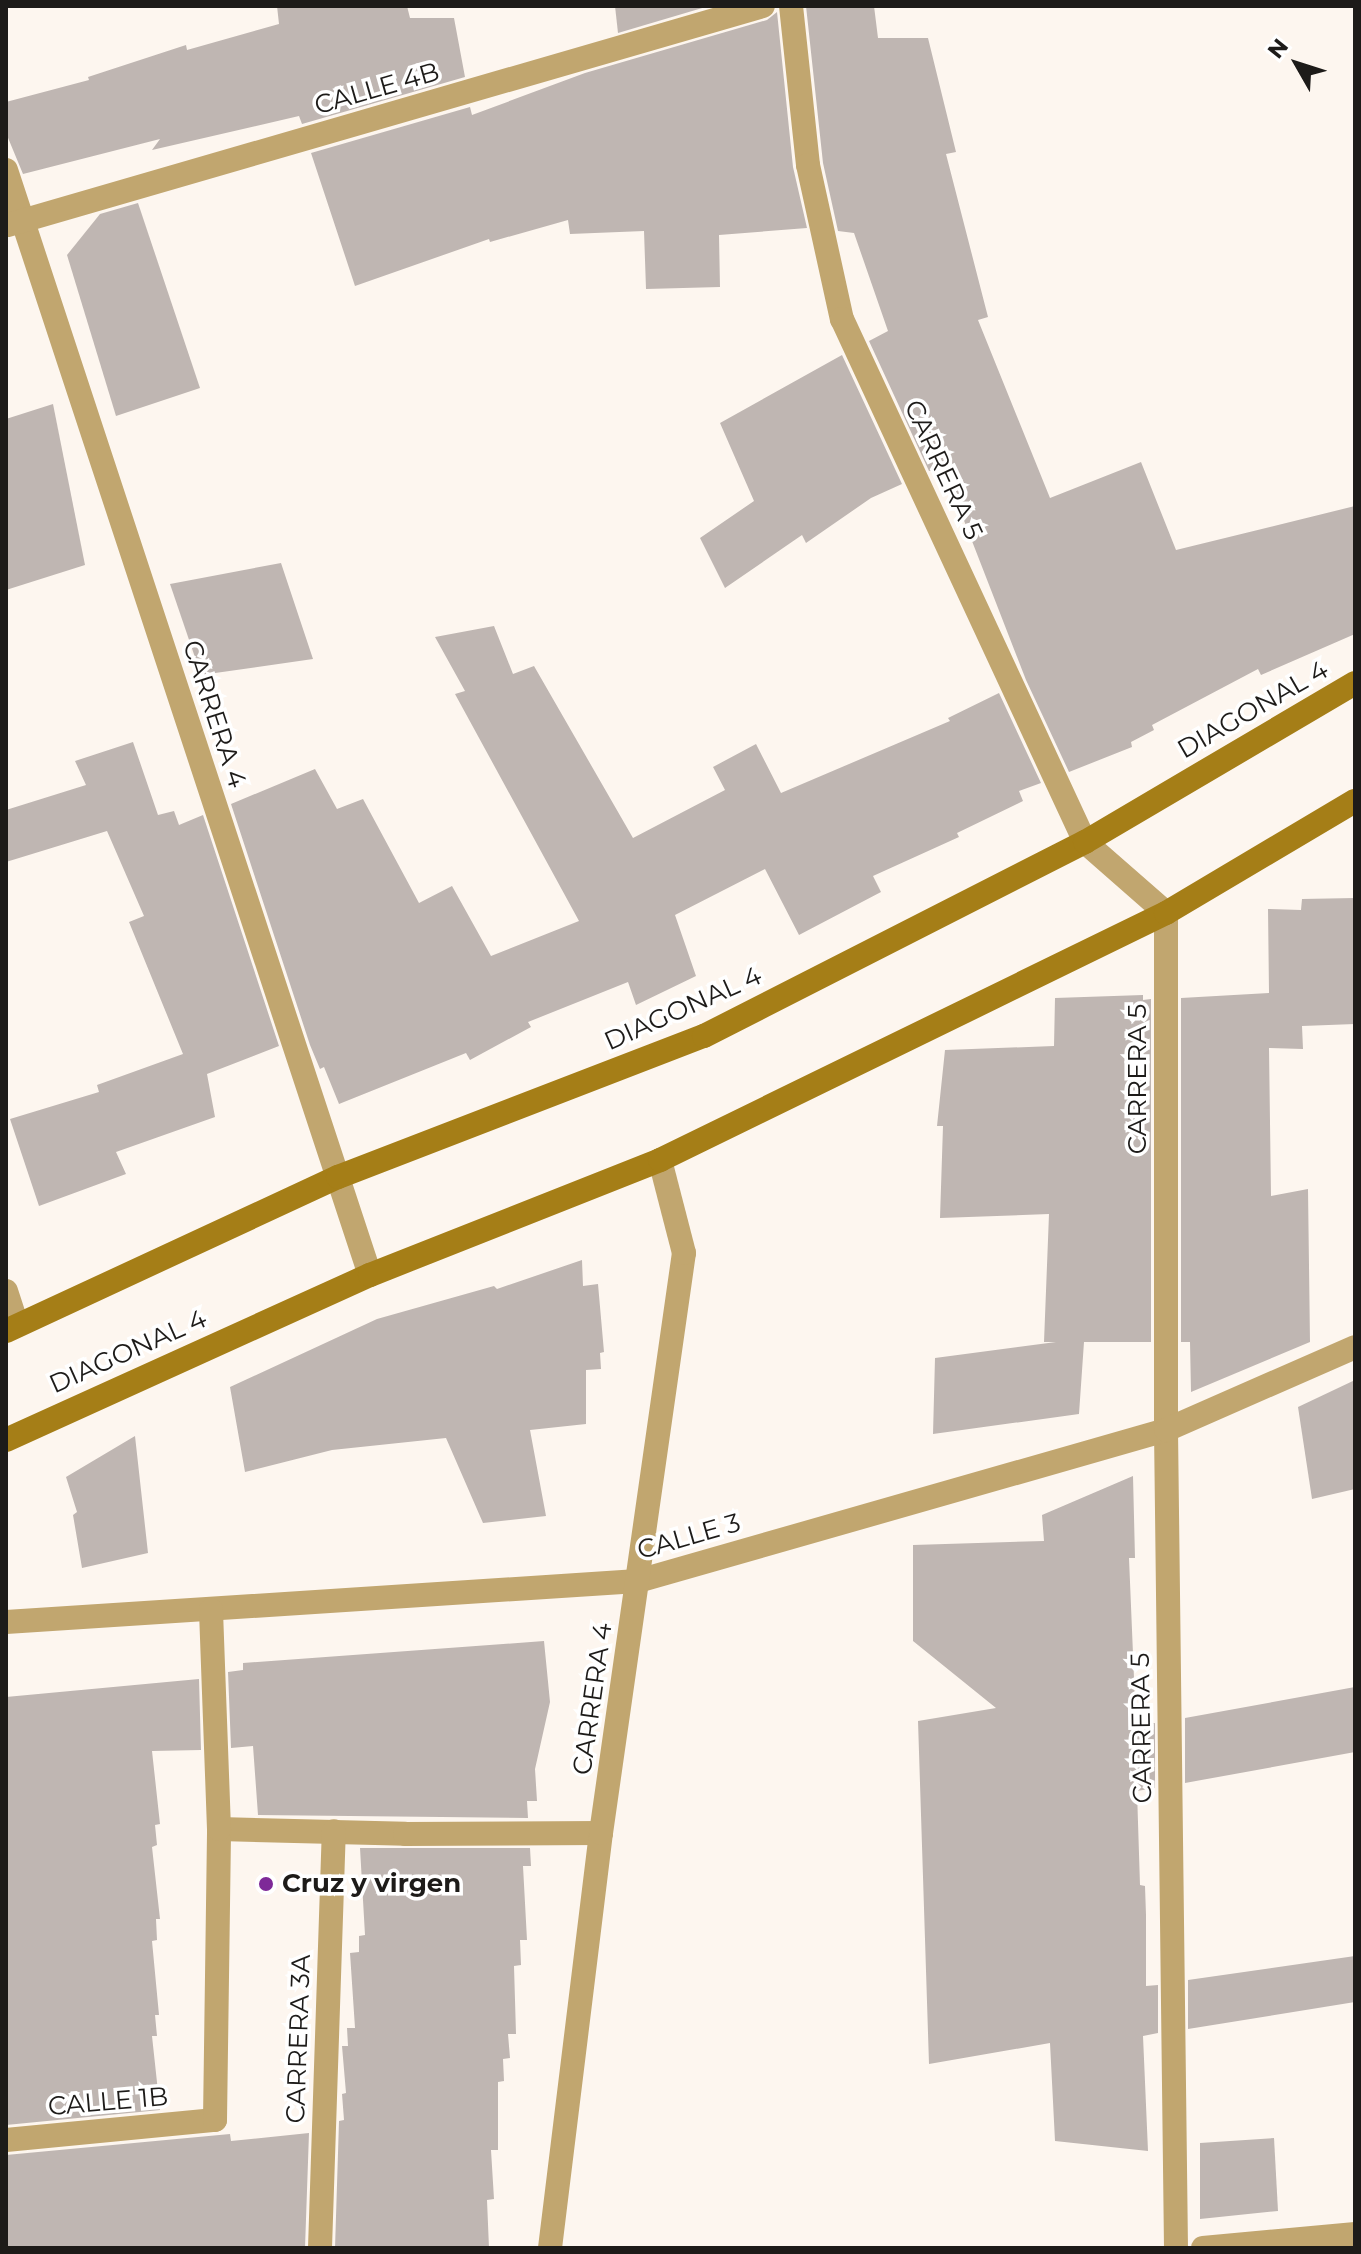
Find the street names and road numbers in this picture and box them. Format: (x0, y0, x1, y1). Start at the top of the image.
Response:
street label: CALLE 4B (311, 56, 443, 122)
street label: CARRERA 5 (897, 395, 989, 545)
street label: CARRERA 4 (176, 636, 252, 792)
street label: DIAGONAL 4 (1172, 654, 1334, 766)
street label: DIAGONAL 4 (600, 960, 766, 1058)
street label: CARRERA 5 (1122, 1004, 1154, 1154)
street label: DIAGONAL 4 (45, 1303, 211, 1401)
street label: CALLE 3 (634, 1507, 744, 1567)
street label: CARRERA 4 (567, 1621, 619, 1777)
street label: CARRERA 5 (1125, 1652, 1159, 1804)
street label: CARRERA 3A (280, 1954, 318, 2124)
street label: CALLE 1B (47, 2081, 169, 2123)

